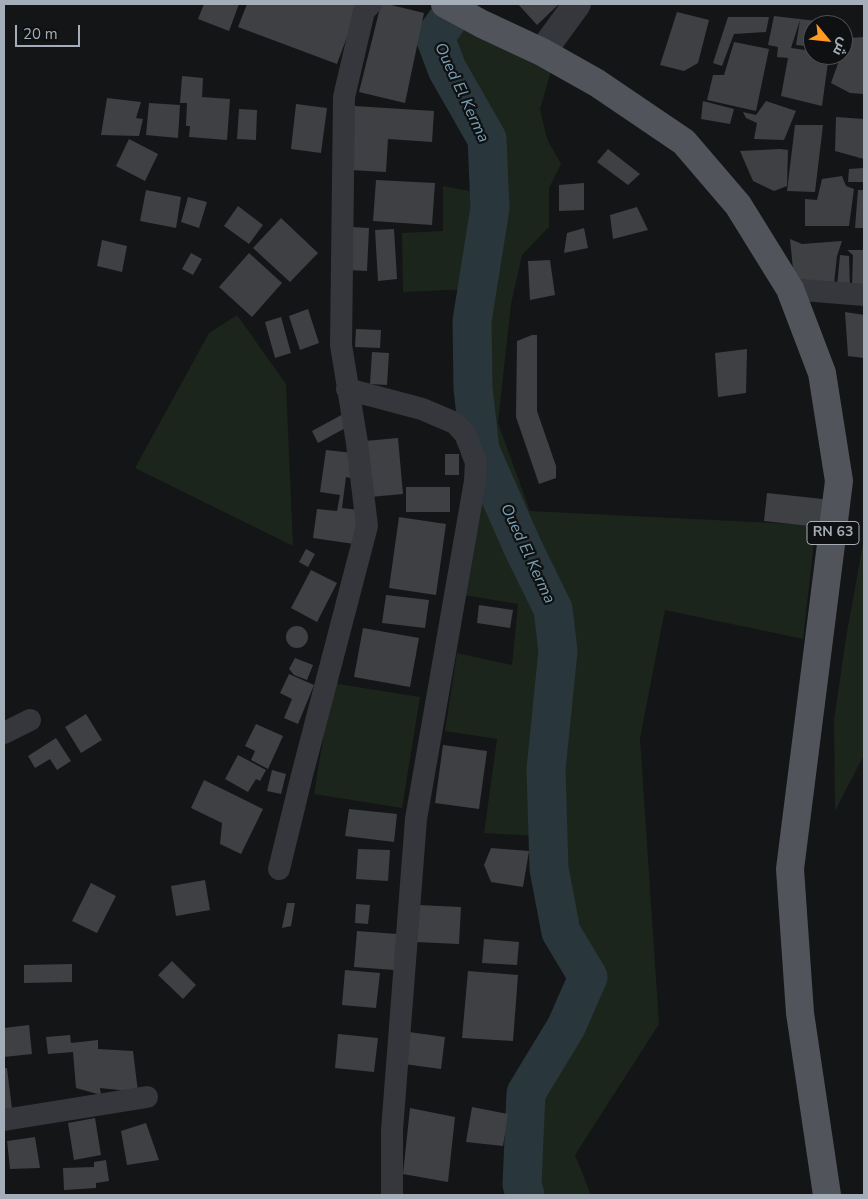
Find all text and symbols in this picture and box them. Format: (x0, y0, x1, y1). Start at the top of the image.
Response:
scale bar (18, 15, 82, 47)
north arrow (803, 15, 853, 65)
text: 20 m (23, 24, 58, 44)
text: ش (828, 34, 853, 59)
water label: Oued El Kerma (430, 40, 492, 146)
water label: Oued El Kerma (496, 501, 558, 607)
road number: RN 63 (807, 522, 859, 544)

